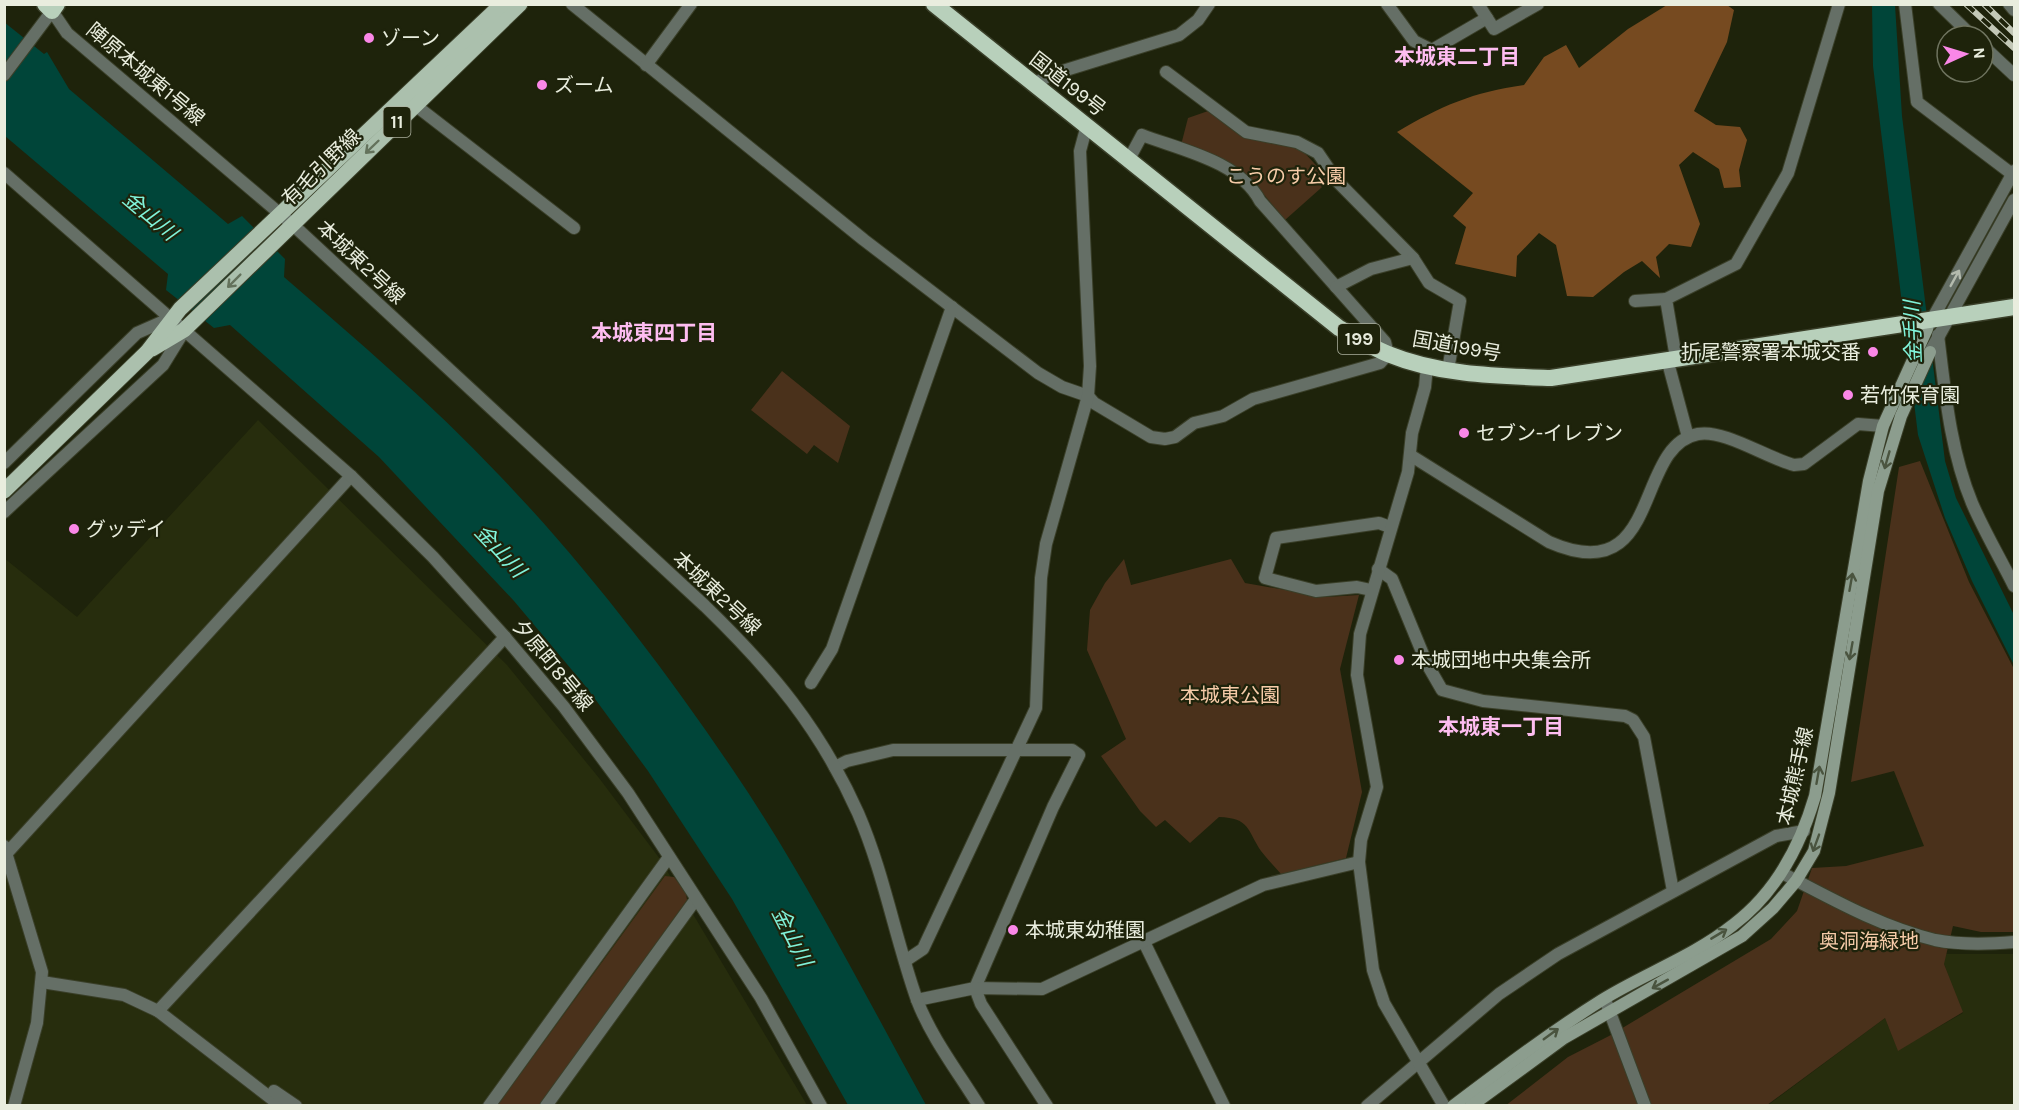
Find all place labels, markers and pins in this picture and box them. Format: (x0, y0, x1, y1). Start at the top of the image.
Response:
place label: ゾーン (381, 27, 440, 50)
marker: ゾーン (362, 31, 376, 45)
place label: ズーム (554, 74, 613, 97)
marker: ズーム (535, 78, 549, 92)
place label: 折尾警察署本城交番 (1681, 341, 1861, 364)
marker: 折尾警察署本城交番 (1866, 345, 1880, 359)
place label: 若竹保育園 (1860, 384, 1960, 407)
marker: 若竹保育園 (1841, 388, 1855, 402)
place label: セブン-イレブン (1476, 422, 1623, 445)
marker: セブン-イレブン (1457, 426, 1471, 440)
place label: グッデイ (86, 518, 166, 541)
marker: グッデイ (67, 522, 81, 536)
place label: 本城団地中央集会所 (1411, 649, 1591, 672)
marker: 本城団地中央集会所 (1392, 653, 1406, 667)
place label: 本城東幼稚園 (1025, 919, 1145, 942)
marker: 本城東幼稚園 (1006, 923, 1020, 937)

